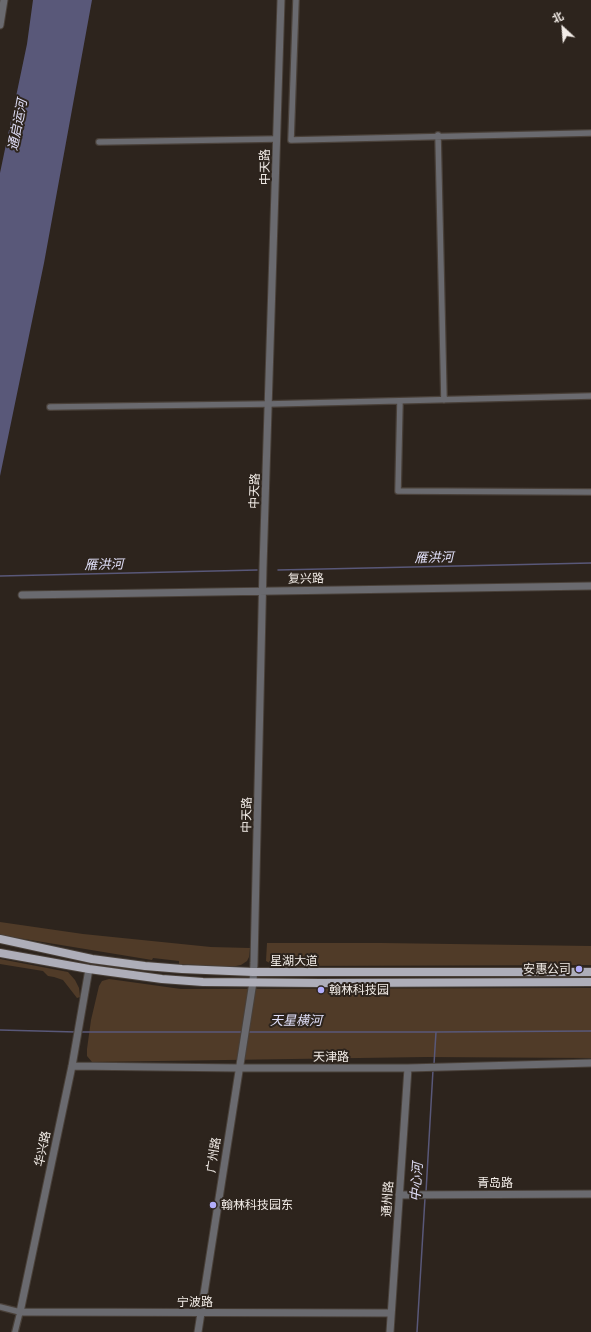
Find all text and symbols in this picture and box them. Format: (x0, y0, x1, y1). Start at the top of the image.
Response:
north arrow (543, 8, 583, 48)
text: 北 (550, 9, 566, 26)
water label: 通启运河 (5, 98, 31, 152)
street label: 中天路 (258, 149, 272, 185)
street label: 中天路 (247, 473, 263, 509)
water label: 雁洪河 (414, 550, 454, 566)
water label: 雁洪河 (84, 557, 124, 573)
street label: 复兴路 (288, 571, 324, 587)
street label: 中天路 (239, 797, 255, 833)
street label: 星湖大道 (270, 954, 318, 968)
place label: 安惠公司 (523, 962, 571, 976)
marker: 安惠公司 (574, 964, 584, 974)
place label: 翰林科技园 (329, 983, 389, 997)
marker: 翰林科技园 (316, 985, 326, 995)
water label: 天星横河 (270, 1013, 322, 1029)
street label: 天津路 (313, 1050, 349, 1064)
street label: 华兴路 (32, 1130, 54, 1168)
street label: 广州路 (204, 1136, 224, 1174)
water label: 中心河 (408, 1162, 426, 1202)
street label: 青岛路 (477, 1176, 513, 1190)
street label: 通州路 (380, 1181, 396, 1217)
place label: 翰林科技园东 (221, 1198, 293, 1212)
marker: 翰林科技园东 (208, 1200, 218, 1210)
street label: 宁波路 (177, 1295, 213, 1309)

